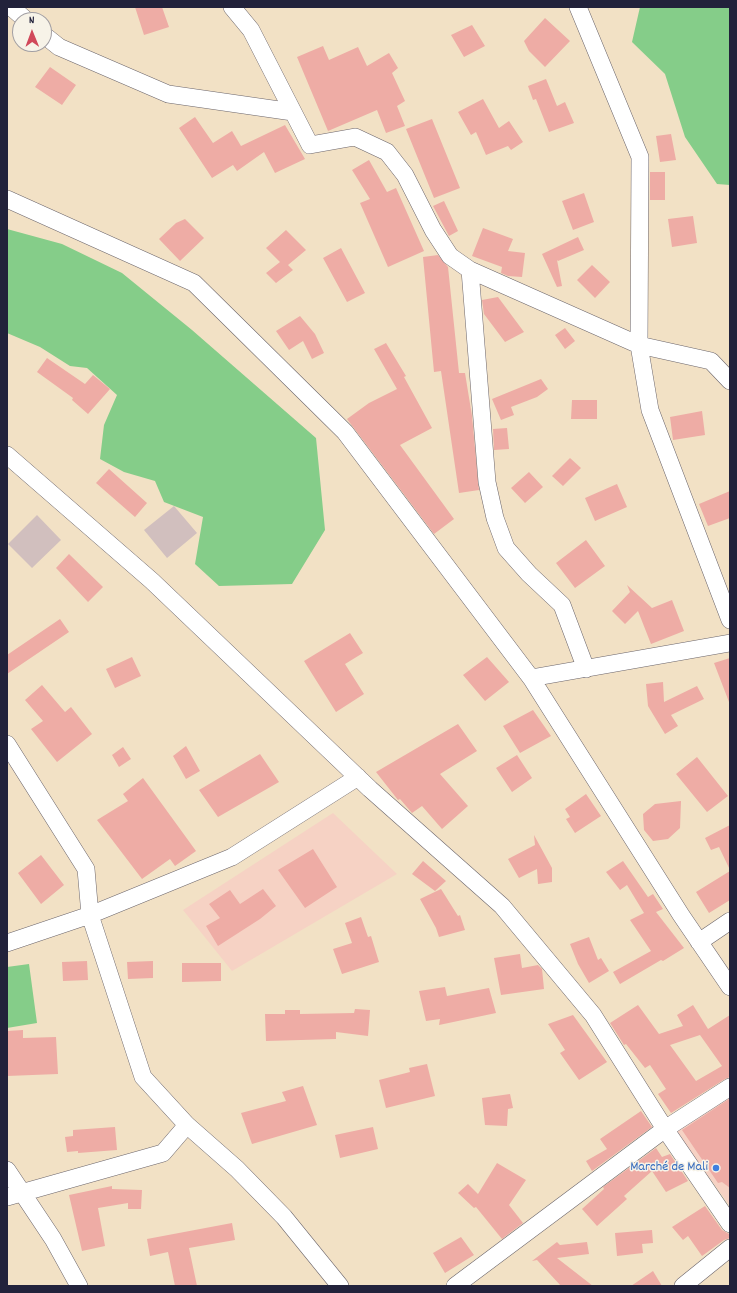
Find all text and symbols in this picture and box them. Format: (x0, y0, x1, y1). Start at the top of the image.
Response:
north arrow (12, 12, 52, 52)
text: N (29, 13, 35, 29)
place label: Marché de Mali (630, 1160, 708, 1176)
marker: Marché de Mali (711, 1163, 721, 1173)

